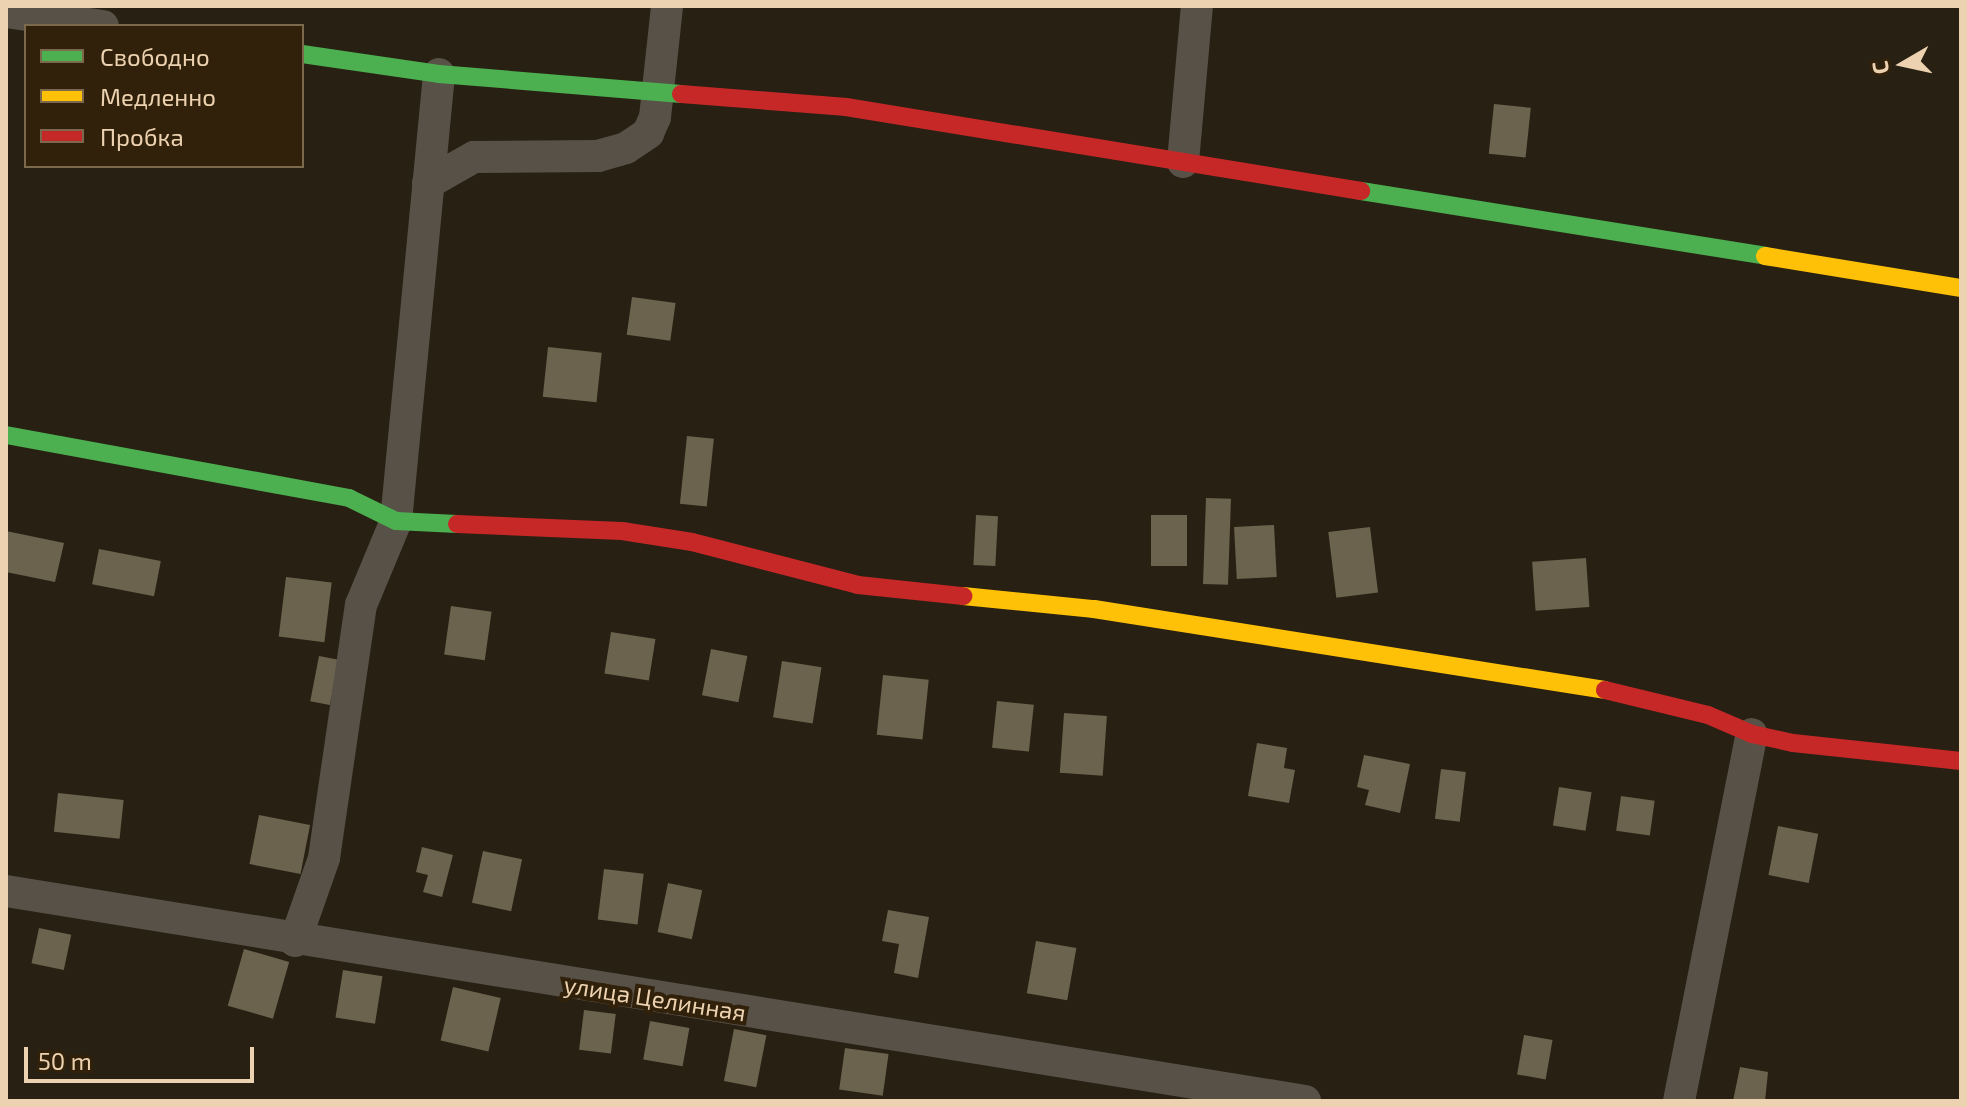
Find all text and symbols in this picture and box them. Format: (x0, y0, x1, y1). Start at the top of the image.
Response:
legend (24, 24, 304, 168)
north arrow (1863, 24, 1943, 104)
text: Свободно (100, 42, 210, 71)
text: С (1865, 59, 1893, 76)
text: Медленно (100, 82, 216, 111)
text: Пробка (100, 122, 184, 151)
street label: улица Целинная (562, 969, 748, 1027)
scale bar (28, 1031, 258, 1081)
text: 50 m (38, 1046, 92, 1075)

